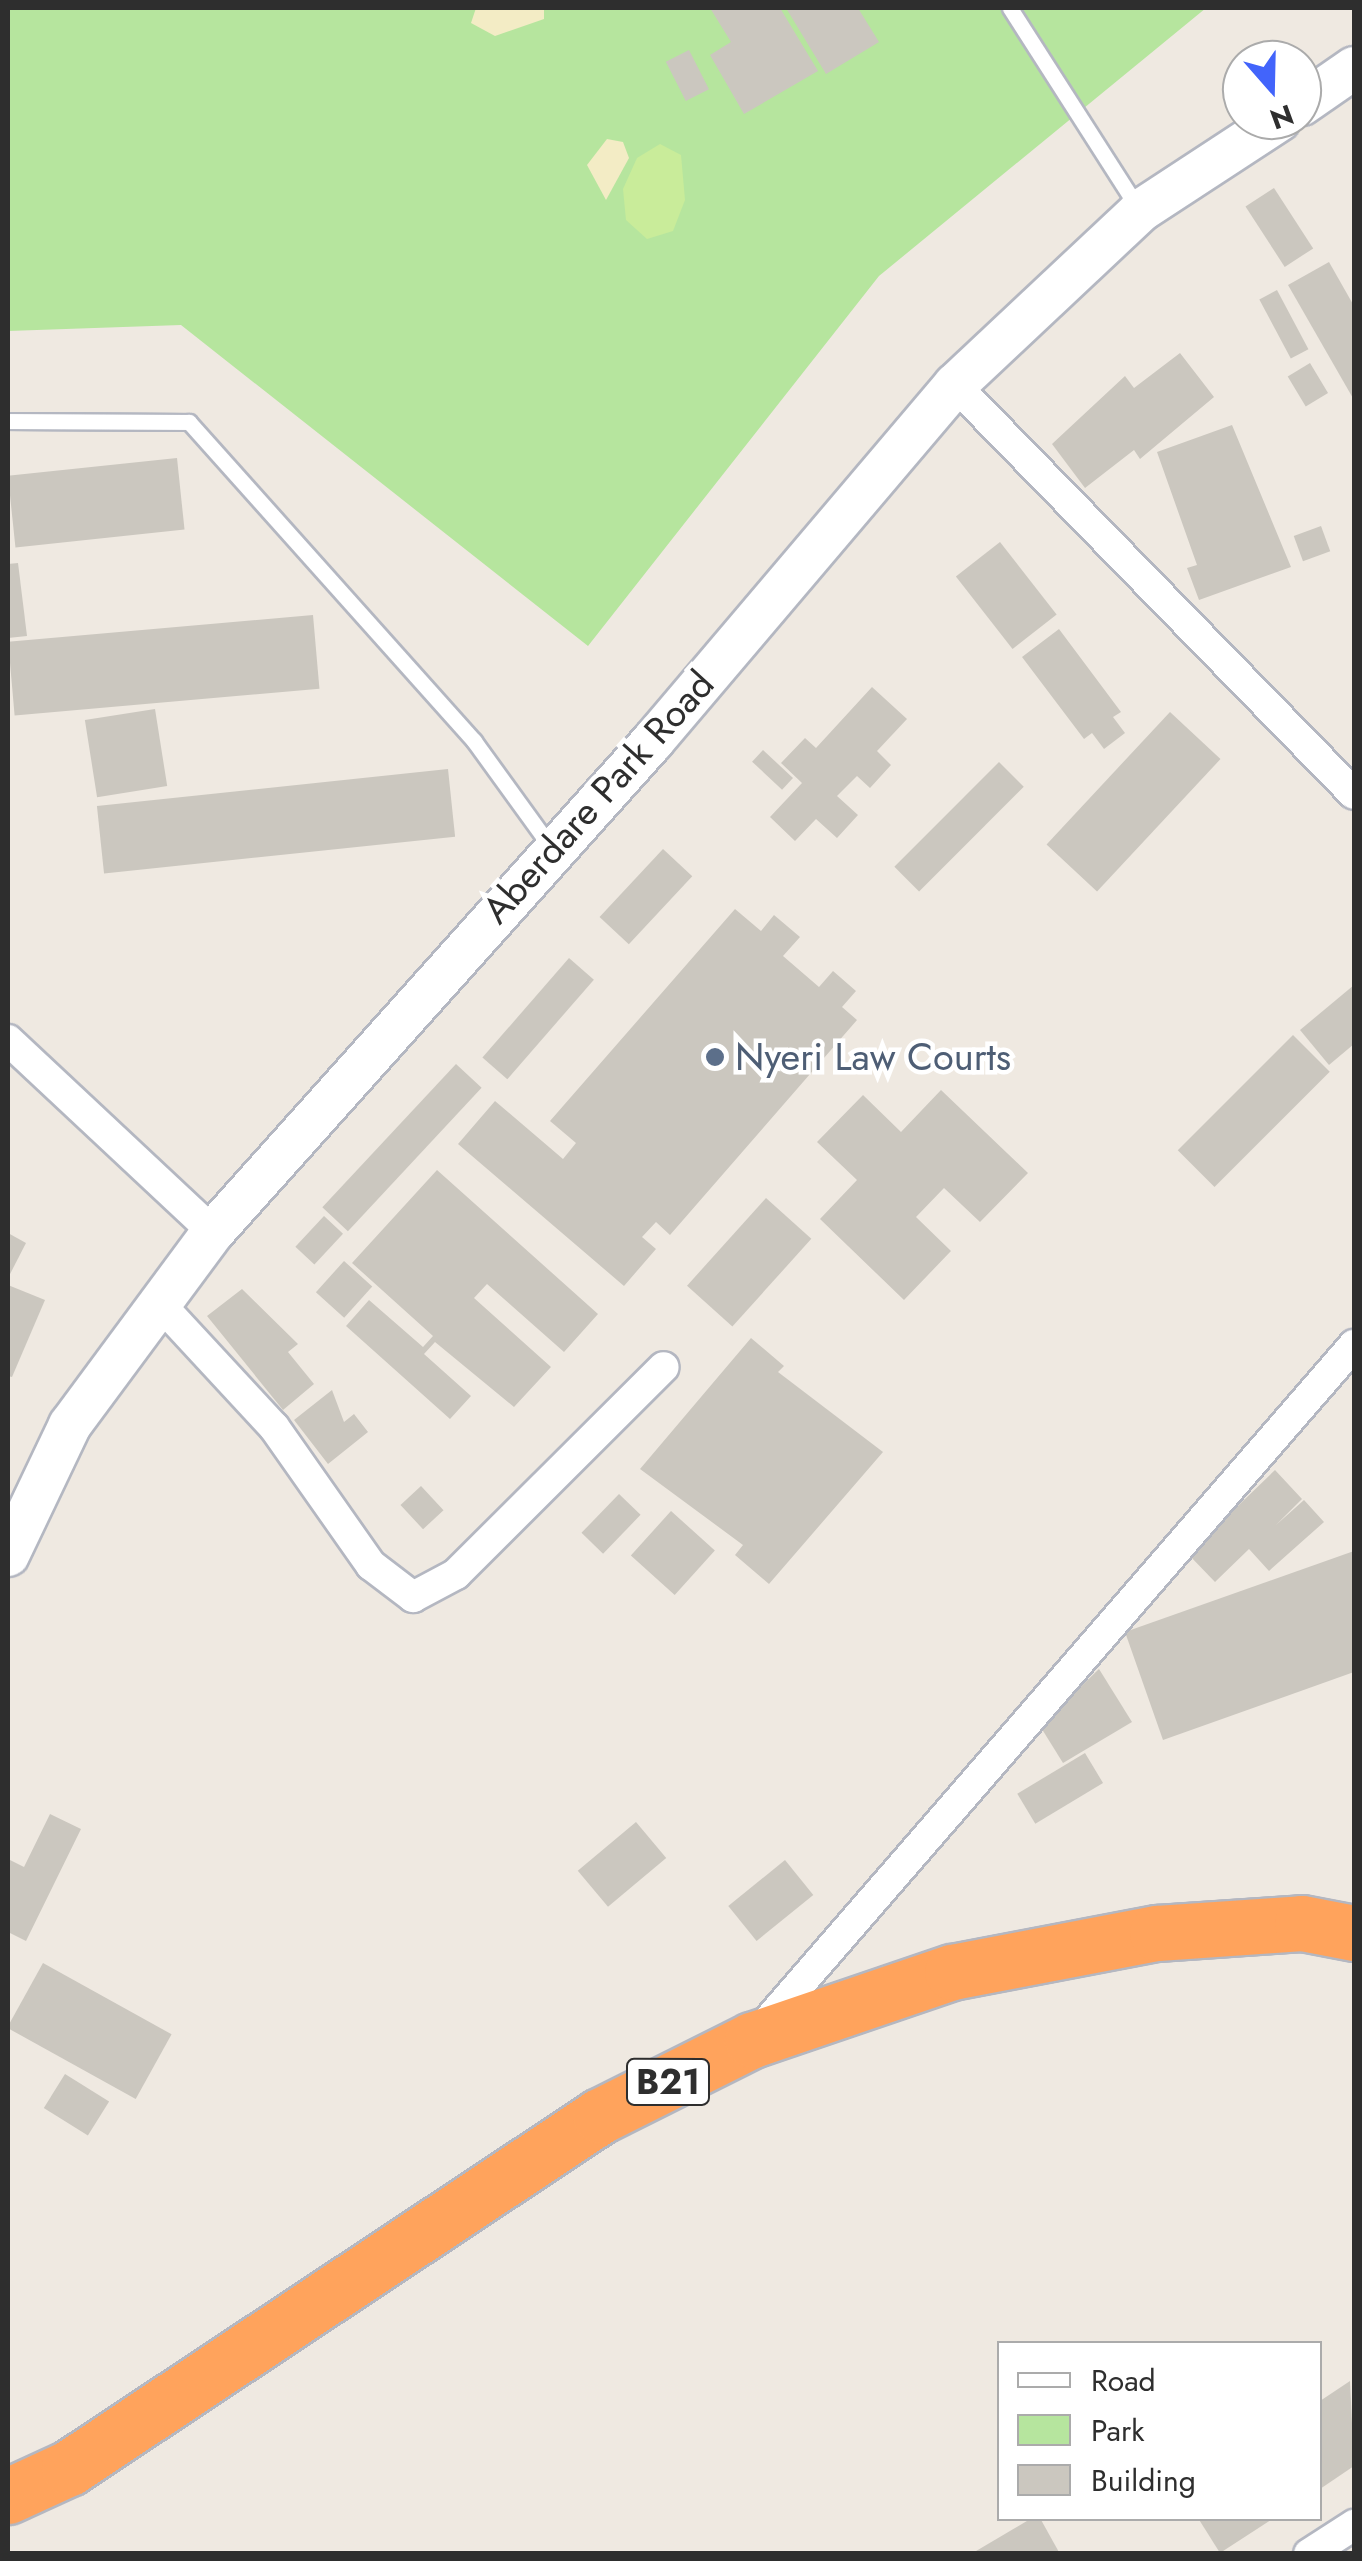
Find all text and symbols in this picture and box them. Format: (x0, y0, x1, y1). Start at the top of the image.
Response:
north arrow (1222, 40, 1322, 140)
text: N (1264, 94, 1299, 140)
street label: Aberdare Park Road (473, 661, 723, 933)
place label: Nyeri Law Courts (735, 1034, 1011, 1080)
marker: Nyeri Law Courts (704, 1046, 726, 1068)
road number: B21 (626, 2052, 710, 2112)
legend (997, 2341, 1322, 2521)
text: Road (1091, 2359, 1156, 2402)
text: Park (1091, 2409, 1144, 2452)
text: Building (1091, 2459, 1196, 2502)

